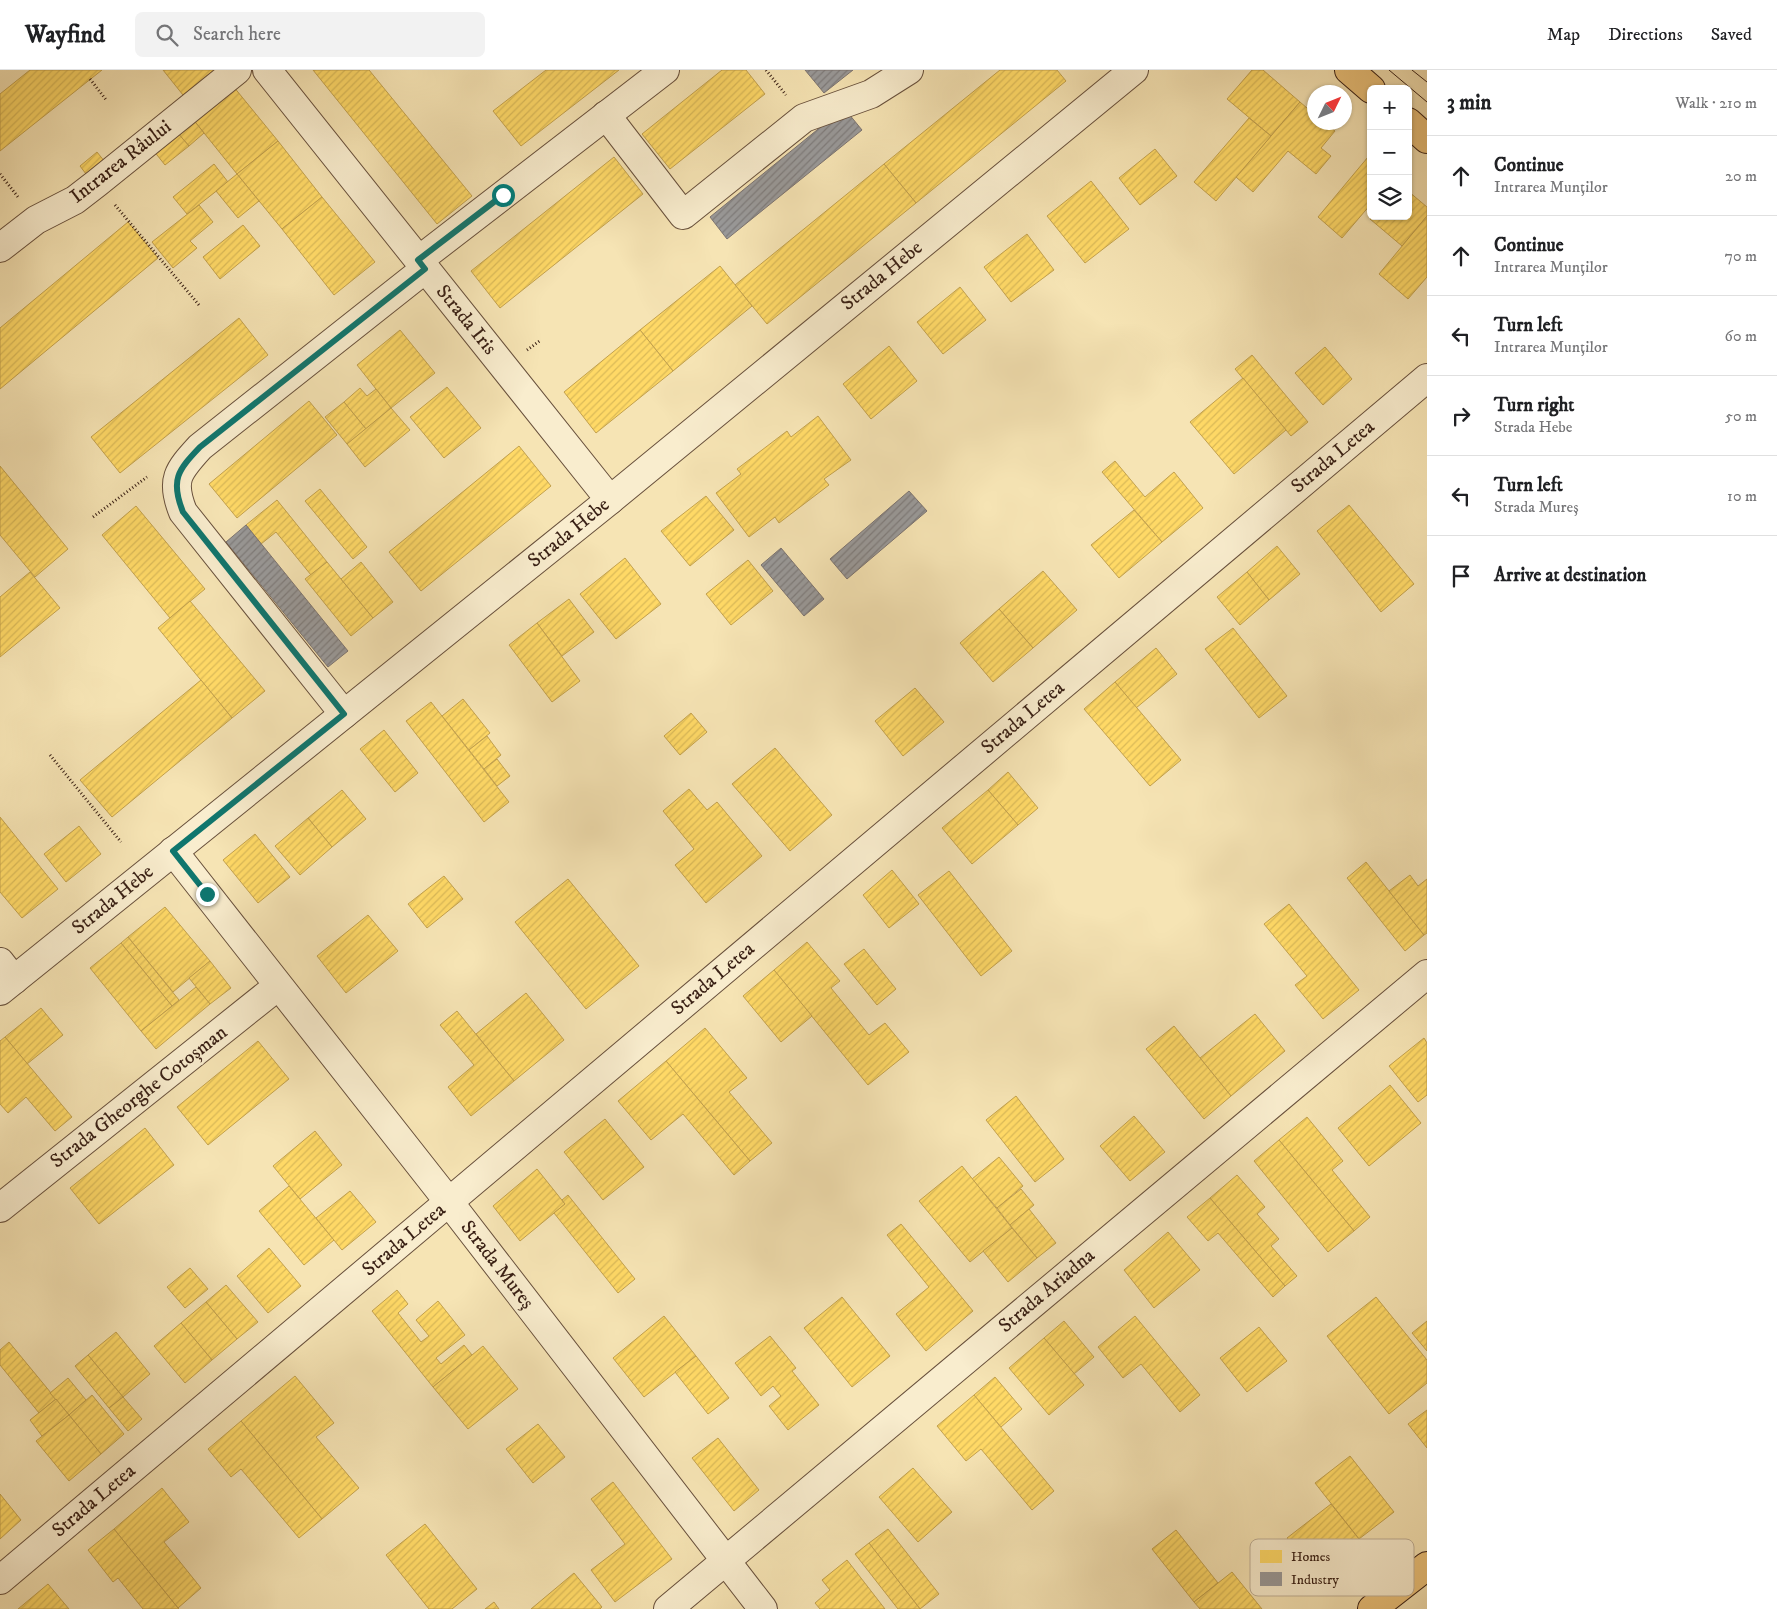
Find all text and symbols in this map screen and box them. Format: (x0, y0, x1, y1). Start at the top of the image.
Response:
search box (135, 12, 485, 57)
text: Wayfind (25, 20, 105, 50)
icon: search (153, 21, 181, 49)
text: Search here (193, 23, 281, 46)
text: Map (1547, 24, 1580, 46)
text: Directions (1608, 24, 1683, 46)
text: Saved (1711, 24, 1752, 46)
north arrow (1307, 85, 1352, 130)
map controls (1367, 85, 1412, 220)
button: + (1367, 85, 1412, 130)
text: 3 min (1447, 90, 1492, 116)
text: Walk · 210 m (1675, 93, 1757, 113)
street label: Intrarea Râului (65, 115, 177, 209)
button: − (1367, 130, 1412, 175)
text: Continue (1494, 154, 1564, 177)
icon: ahead (1447, 162, 1475, 190)
text: 20 m (1725, 166, 1757, 186)
button: layers (1367, 175, 1412, 220)
text: Intrarea Munților (1494, 177, 1608, 197)
route start (492, 184, 515, 207)
text: Continue (1494, 234, 1564, 257)
street label: Strada Hebe (836, 235, 928, 317)
icon: ahead (1447, 242, 1475, 270)
text: 70 m (1725, 246, 1757, 266)
text: Intrarea Munților (1494, 257, 1608, 277)
street label: Strada Iris (430, 280, 502, 360)
text: Turn left (1494, 314, 1563, 337)
icon: left (1447, 322, 1475, 350)
text: 60 m (1725, 326, 1757, 346)
text: Intrarea Munților (1494, 337, 1608, 357)
text: Turn right (1494, 394, 1574, 417)
icon: right (1447, 402, 1475, 430)
text: 50 m (1725, 406, 1757, 426)
street label: Strada Letea (1286, 414, 1380, 499)
text: Strada Hebe (1494, 417, 1572, 437)
text: Turn left (1494, 474, 1563, 497)
icon: left (1447, 482, 1475, 510)
text: 10 m (1727, 486, 1757, 506)
street label: Strada Hebe (523, 492, 615, 574)
text: Strada Mureș (1494, 497, 1579, 517)
icon: arrive (1447, 562, 1475, 590)
text: Arrive at destination (1494, 564, 1646, 587)
street label: Strada Letea (976, 675, 1070, 760)
street label: Strada Hebe (67, 859, 159, 941)
route end (196, 883, 219, 906)
street label: Strada Letea (666, 936, 760, 1021)
street label: Strada Gheorghe Cotoșman (45, 1020, 233, 1174)
street label: Strada Letea (357, 1197, 451, 1282)
street label: Strada Mureș (455, 1216, 540, 1315)
street label: Strada Ariadna (994, 1243, 1101, 1339)
street label: Strada Letea (47, 1458, 141, 1543)
legend (1250, 1539, 1414, 1596)
text: Homes (1291, 1548, 1331, 1566)
text: Industry (1291, 1571, 1339, 1589)

